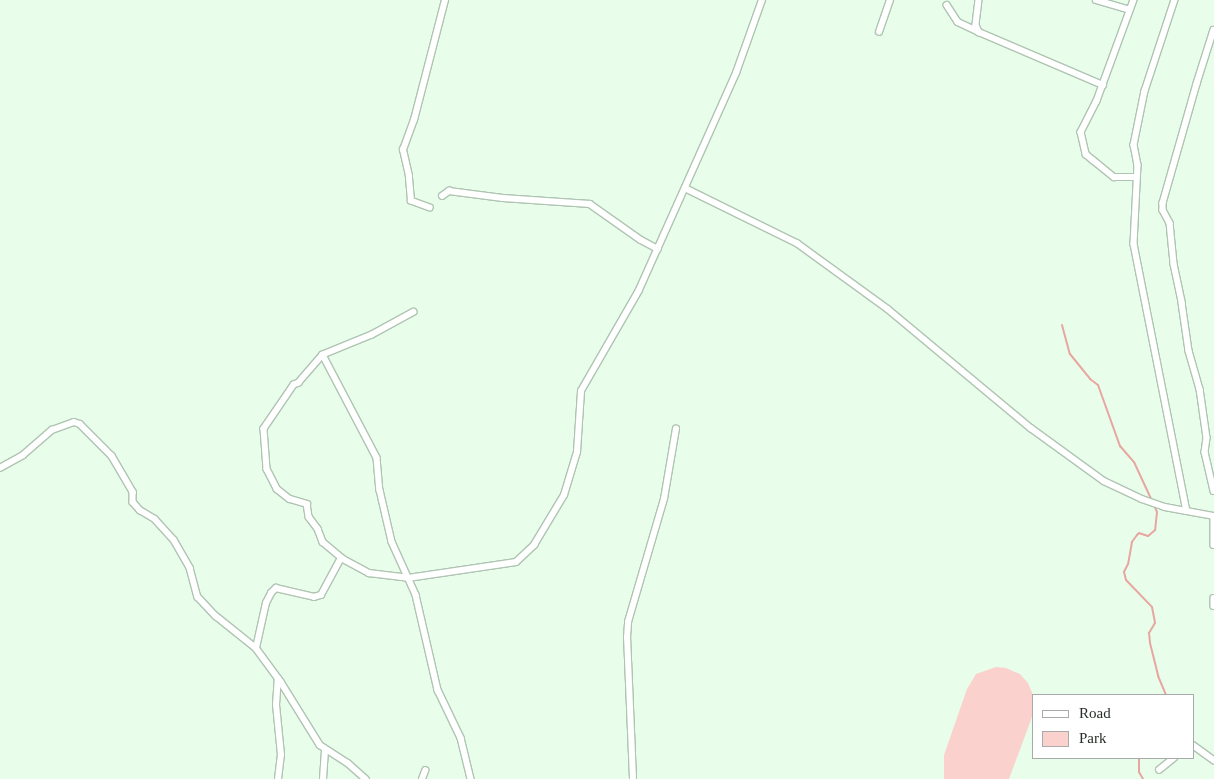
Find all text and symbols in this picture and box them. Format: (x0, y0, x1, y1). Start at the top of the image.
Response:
legend (1032, 694, 1194, 759)
text: Road (1079, 705, 1111, 721)
text: Park (1079, 730, 1107, 746)

